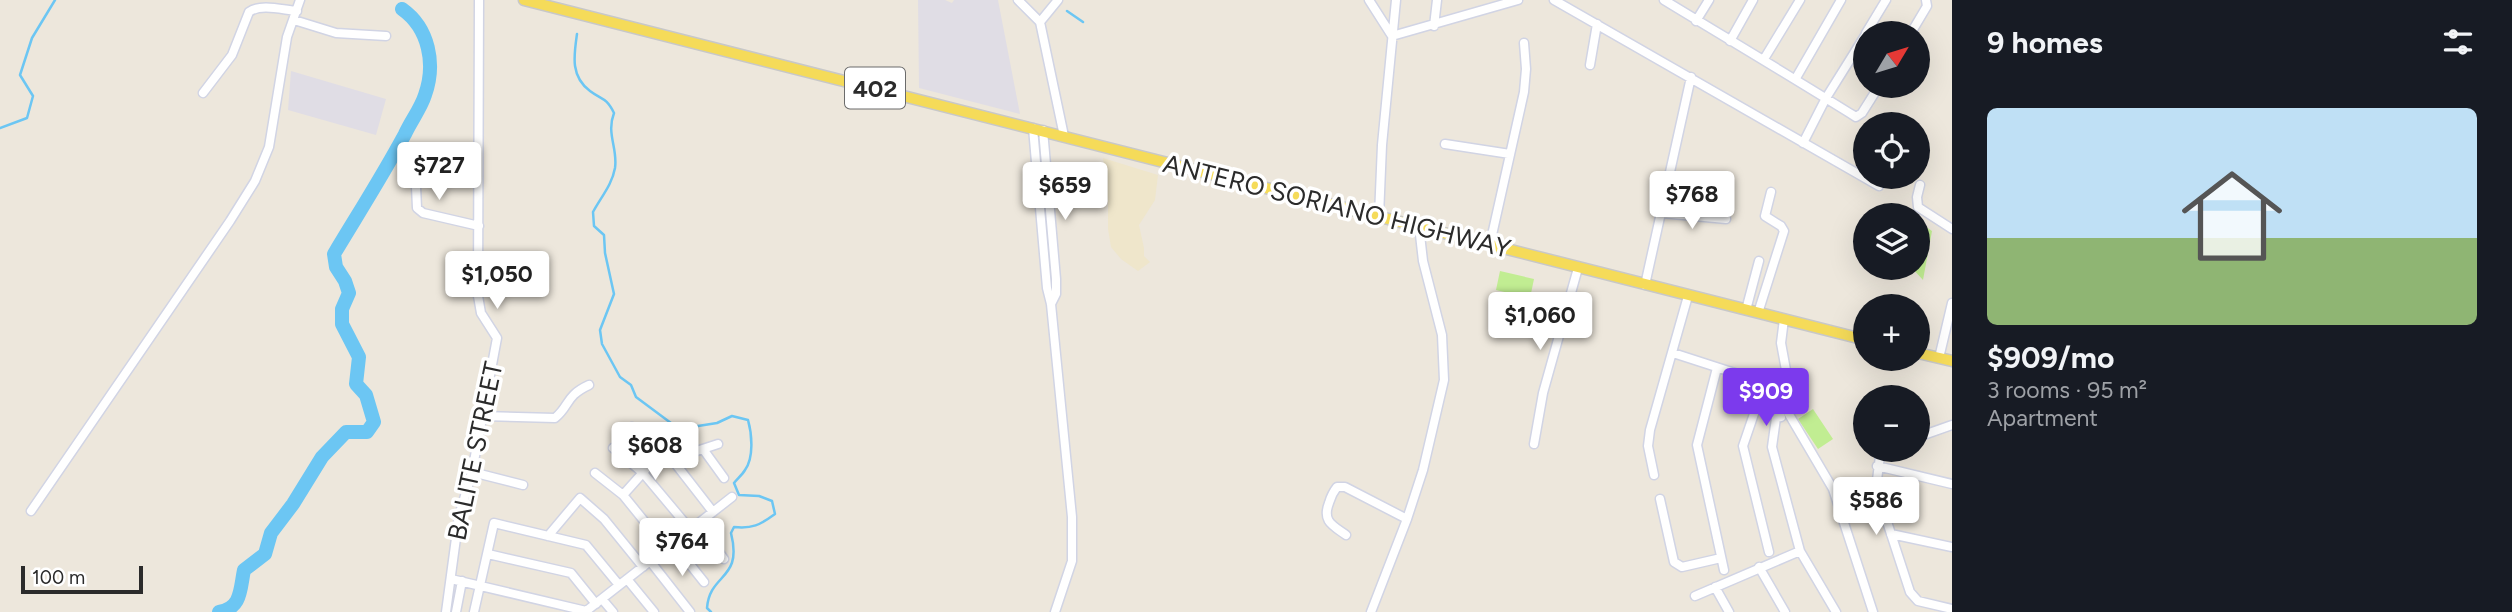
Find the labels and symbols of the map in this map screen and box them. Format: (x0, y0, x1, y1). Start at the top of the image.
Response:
north arrow (1853, 21, 1930, 98)
road number: 402 (845, 68, 905, 108)
pin: $727 (398, 142, 480, 202)
street label: ANTERO SORIANO HIGHWAY (1160, 147, 1514, 265)
pin: $659 (1024, 162, 1106, 222)
pin: $768 (1651, 172, 1733, 231)
pin: $1,050 (440, 252, 554, 311)
pin: $1,060 (1483, 292, 1597, 352)
street label: BALITE STREET (440, 358, 510, 543)
pin: $909 (1725, 368, 1807, 428)
pin: $608 (614, 422, 696, 482)
pin: $586 (1835, 477, 1917, 537)
pin: $764 (641, 518, 723, 578)
scale bar (21, 563, 144, 595)

